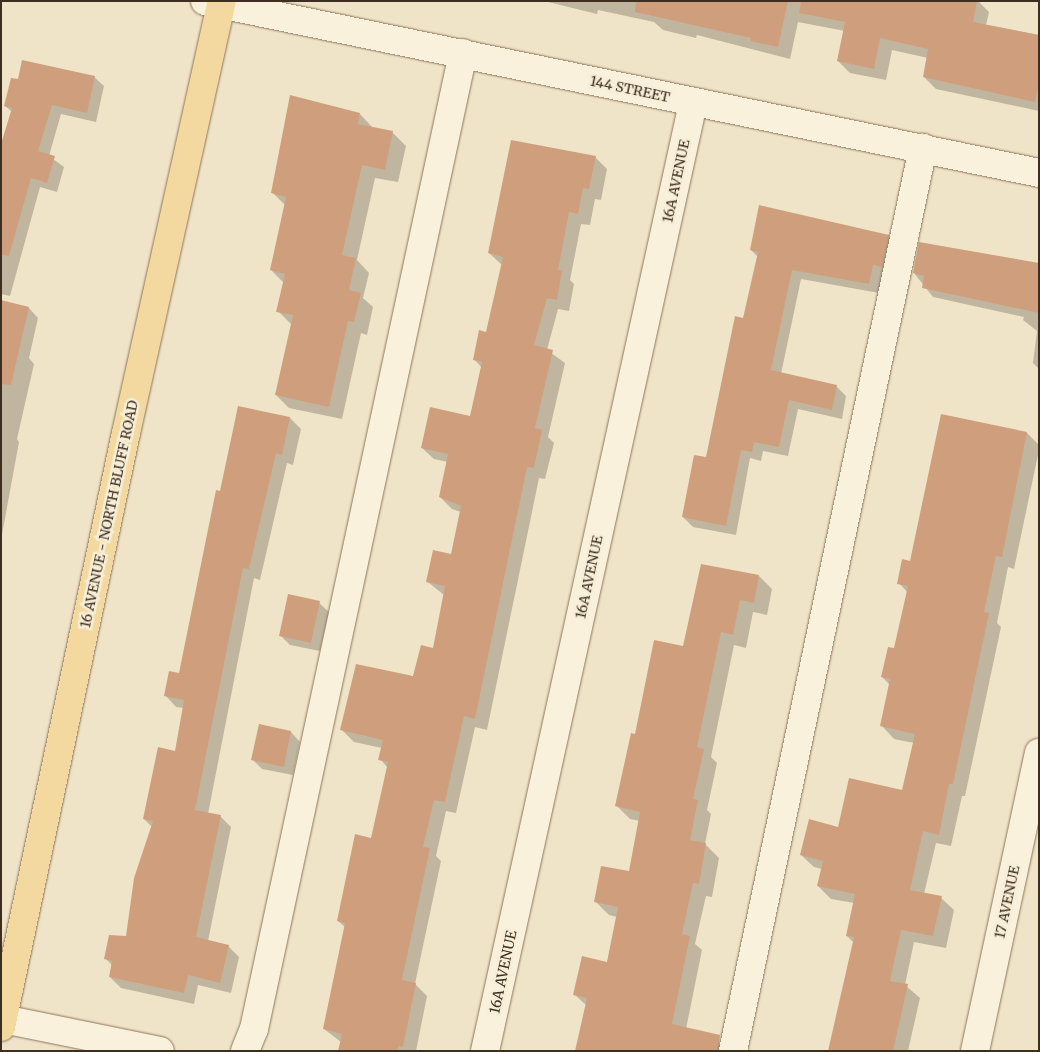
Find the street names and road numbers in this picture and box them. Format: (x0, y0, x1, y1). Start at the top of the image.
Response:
street label: 144 STREET (589, 72, 671, 106)
street label: 16A AVENUE (659, 138, 693, 224)
street label: 16 AVENUE - NORTH BLUFF ROAD (77, 399, 141, 629)
street label: 16A AVENUE (572, 534, 606, 620)
street label: 17 AVENUE (991, 864, 1023, 940)
street label: 16A AVENUE (486, 929, 520, 1015)

